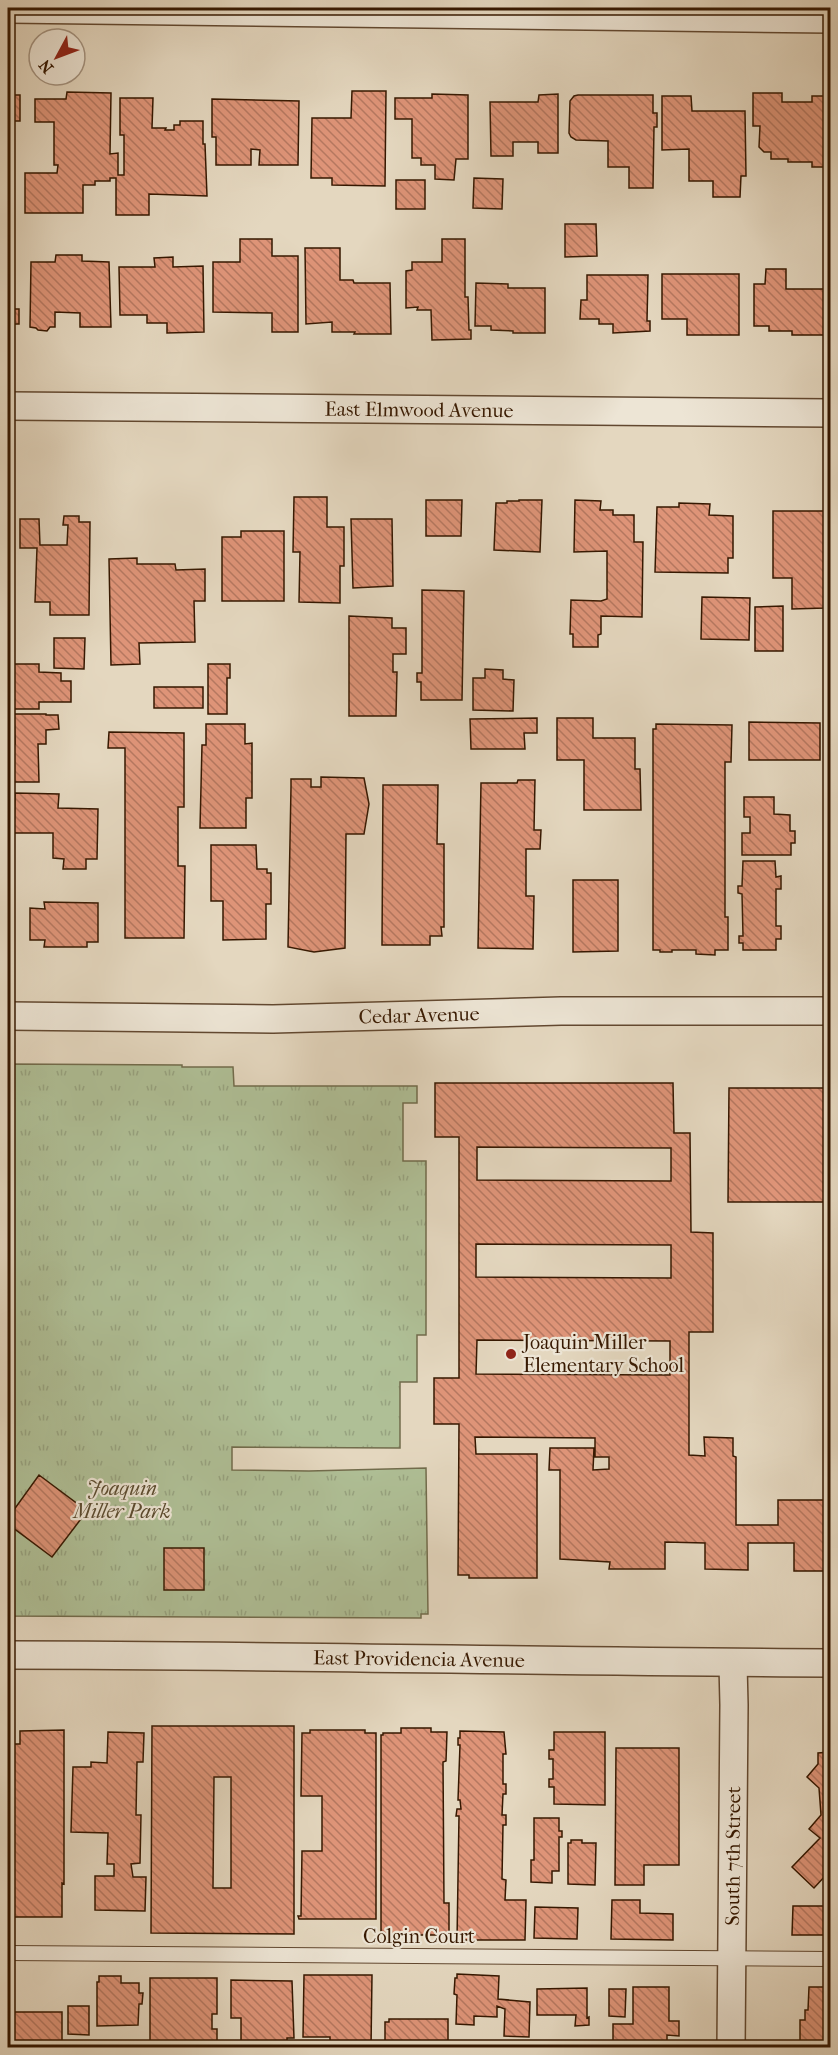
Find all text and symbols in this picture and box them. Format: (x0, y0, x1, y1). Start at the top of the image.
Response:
north arrow (27, 27, 87, 87)
text: N (34, 55, 57, 77)
street label: East Elmwood Avenue (324, 397, 514, 422)
street label: Cedar Avenue (358, 1002, 480, 1028)
place label: Joaquin Miller Elementary School (521, 1331, 685, 1377)
marker: Joaquin Miller Elementary School (504, 1347, 518, 1361)
park label: Joaquin Miller Park (72, 1477, 170, 1523)
street label: East Providencia Avenue (313, 1646, 525, 1672)
street label: South 7th Street (721, 1786, 745, 1926)
street label: Colgin Court (363, 1925, 475, 1948)

